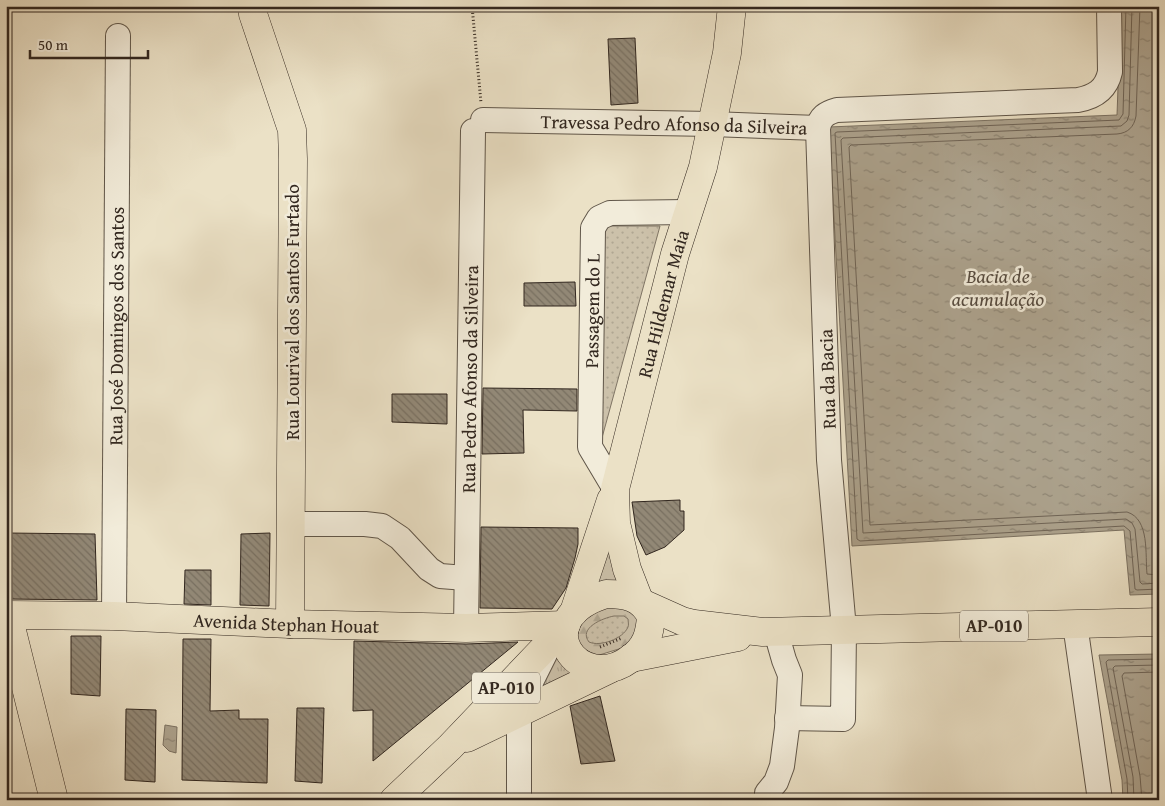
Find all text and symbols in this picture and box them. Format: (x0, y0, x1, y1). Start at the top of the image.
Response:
scale bar (30, 28, 148, 60)
text: 50 m (38, 34, 69, 55)
street label: Travessa Pedro Afonso da Silveira (540, 107, 808, 142)
street label: Rua Lourival dos Santos Furtado (278, 184, 306, 440)
street label: Rua José Domingos dos Santos (101, 206, 131, 446)
street label: Rua Hildemar Maia (630, 226, 696, 381)
street label: Passagem do L (577, 253, 607, 368)
water label: Bacia de acumulação (952, 261, 1045, 313)
street label: Rua Pedro Afonso da Silveira (454, 265, 485, 493)
street label: Rua da Bacia (811, 328, 843, 430)
street label: Avenida Stephan Houat (193, 606, 380, 640)
road number: AP-010 (960, 610, 1028, 642)
road number: AP-010 (472, 672, 540, 704)

